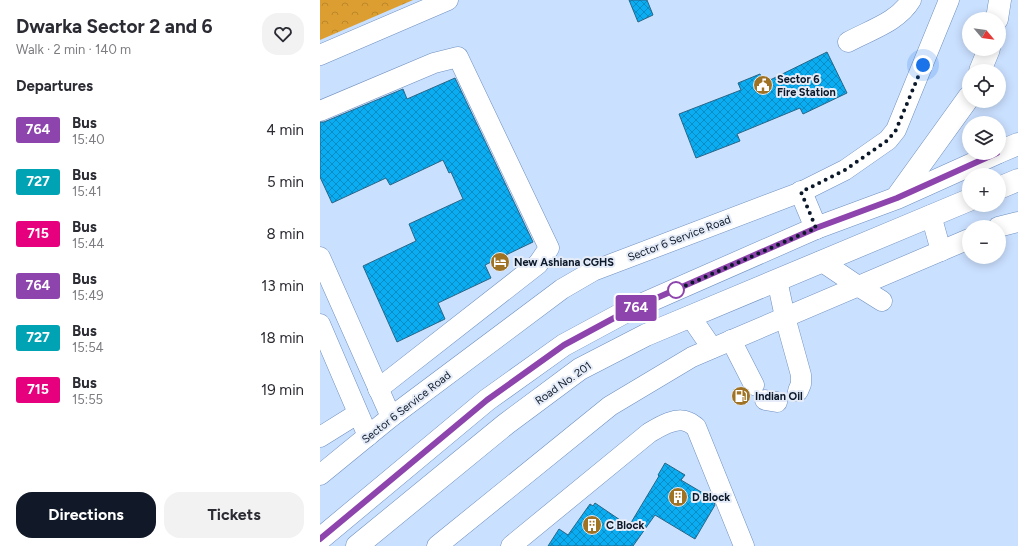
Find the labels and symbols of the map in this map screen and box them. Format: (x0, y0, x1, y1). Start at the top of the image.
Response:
north arrow (962, 12, 1006, 56)
your location (913, 55, 933, 75)
place label: Sector 6 Fire Station (777, 73, 836, 99)
public building icon: Sector 6 Fire Station (752, 74, 774, 96)
street label: Sector 6 Service Road (626, 213, 733, 264)
hotel icon: New Ashiana CGHS (489, 251, 511, 273)
place label: New Ashiana CGHS (514, 256, 614, 269)
unlabelled marker (667, 281, 685, 299)
line badge: 764 (613, 295, 659, 321)
street label: Road No. 201 (533, 359, 594, 408)
street label: Sector 6 Service Road (359, 369, 453, 446)
fuel station icon: Indian Oil (730, 385, 752, 407)
place label: Indian Oil (755, 390, 803, 403)
building icon: D Block (667, 486, 689, 508)
place label: D Block (692, 491, 730, 504)
building icon: C Block (581, 514, 603, 536)
place label: C Block (606, 519, 644, 532)

